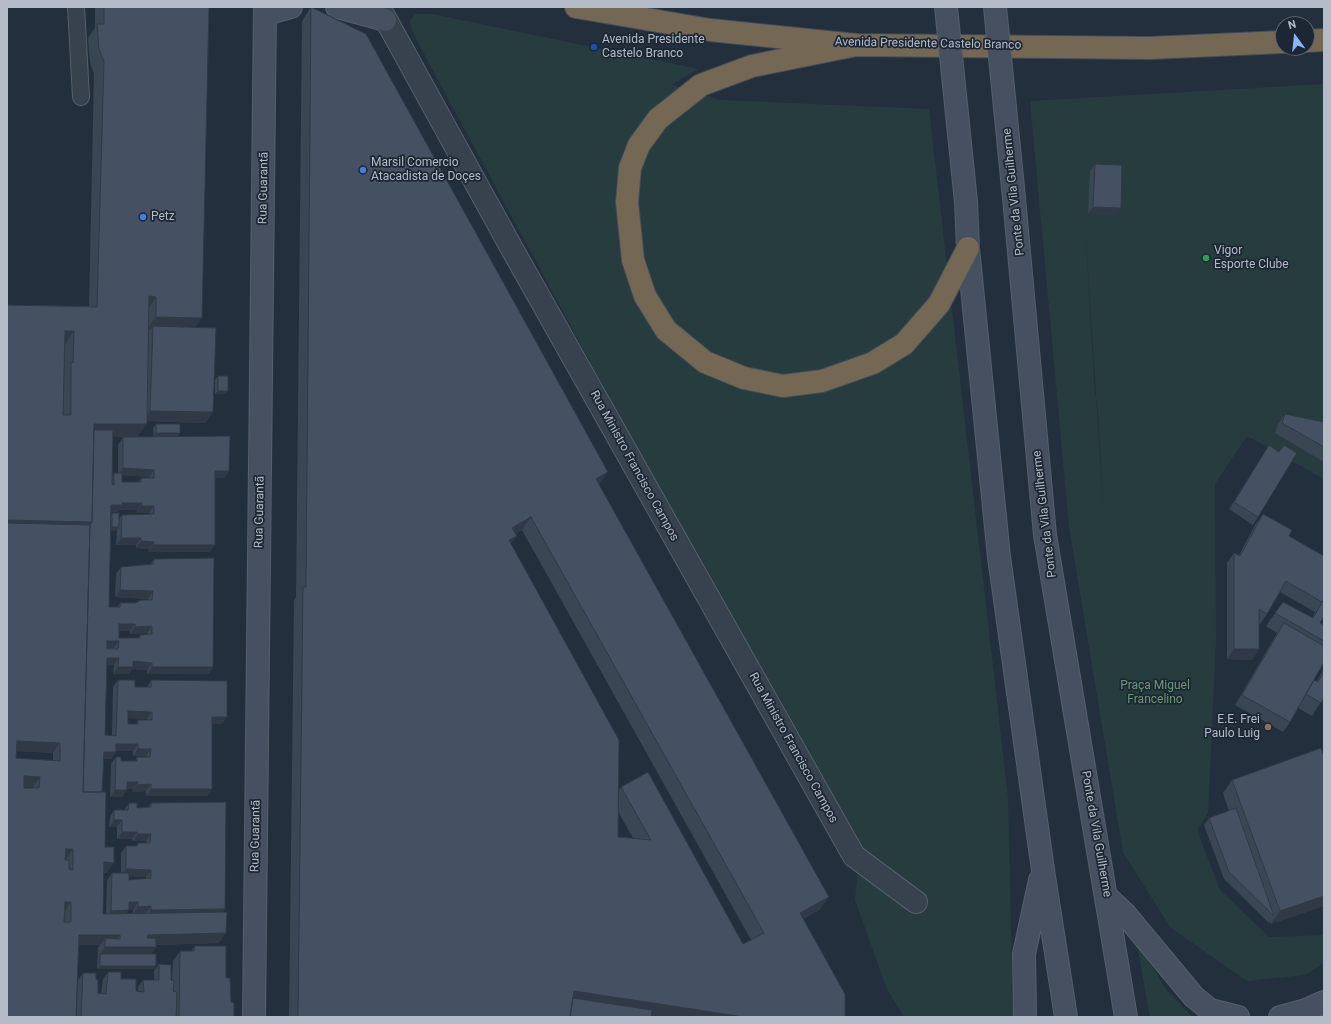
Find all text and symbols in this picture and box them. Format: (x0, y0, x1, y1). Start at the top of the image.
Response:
north arrow (1275, 16, 1315, 56)
text: N (1287, 18, 1297, 32)
place label: Avenida Presidente Castelo Branco (602, 33, 704, 61)
street label: Avenida Presidente Castelo Branco (835, 35, 1021, 53)
marker: Avenida Presidente Castelo Branco (589, 42, 599, 52)
street label: Ponte da Vila Guilherme (1000, 128, 1028, 256)
street label: Rua Guarantã (256, 152, 272, 224)
place label: Marsil Comercio Atacadista de Doçes (371, 156, 481, 184)
marker: Marsil Comercio Atacadista de Doçes (358, 165, 368, 175)
place label: Petz (151, 210, 175, 224)
marker: Petz (138, 212, 148, 222)
place label: Vigor Esporte Clube (1214, 244, 1289, 272)
marker: Vigor Esporte Clube (1201, 253, 1211, 263)
street label: Rua Ministro Francisco Campos (587, 388, 681, 544)
street label: Ponte da Vila Guilherme (1030, 450, 1060, 578)
street label: Rua Guarantã (252, 476, 268, 548)
street label: Rua Ministro Francisco Campos (746, 670, 840, 826)
park label: Praça Miguel Francelino (1120, 679, 1190, 707)
place label: E.E. Frei Paulo Luig (1204, 713, 1260, 741)
marker: E.E. Frei Paulo Luig (1263, 722, 1273, 732)
street label: Ponte da Vila Guilherme (1078, 770, 1114, 898)
street label: Rua Guarantã (248, 800, 264, 872)

